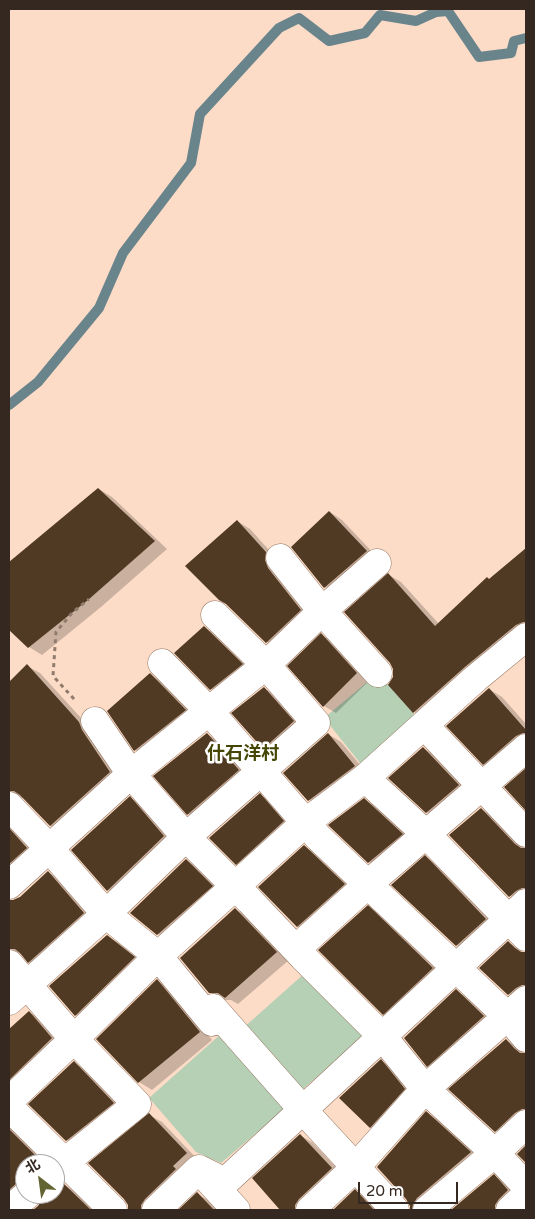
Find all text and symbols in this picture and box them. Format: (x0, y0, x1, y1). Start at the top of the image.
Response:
district label: 什石洋村 (207, 743, 279, 765)
north arrow (15, 1154, 65, 1204)
text: 北 (22, 1156, 43, 1177)
scale bar (360, 1172, 460, 1204)
text: 20 m (366, 1182, 403, 1200)

